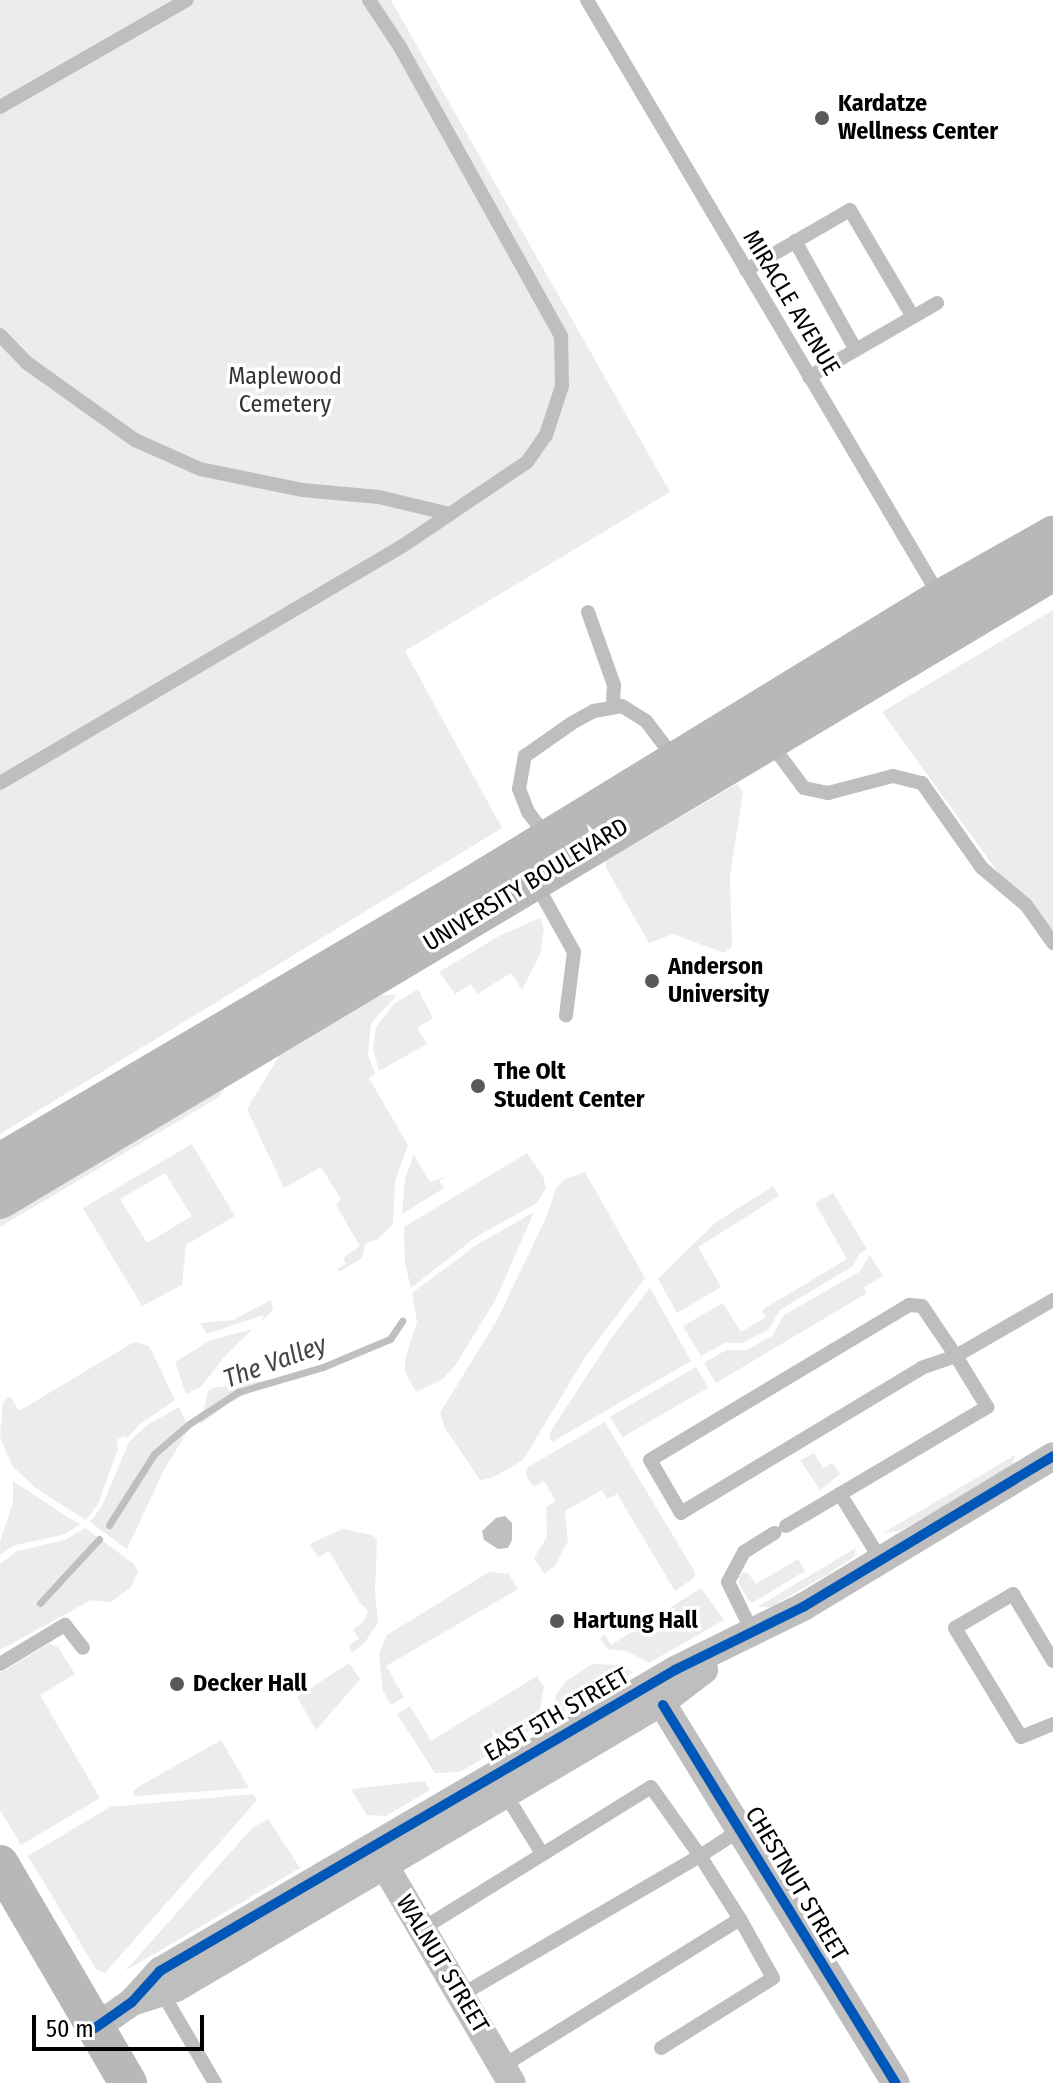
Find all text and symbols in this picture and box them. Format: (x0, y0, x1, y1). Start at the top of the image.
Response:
place label: Kardatze Wellness Center (838, 90, 998, 146)
marker: Kardatze Wellness Center (813, 109, 831, 127)
street label: MIRACLE AVENUE (736, 225, 846, 381)
park label: Maplewood Cemetery (228, 363, 342, 419)
street label: UNIVERSITY BOULEVARD (418, 812, 634, 958)
place label: Anderson University (668, 953, 769, 1009)
marker: Anderson University (643, 972, 661, 990)
place label: The Olt Student Center (494, 1058, 644, 1114)
marker: The Olt Student Center (469, 1077, 487, 1095)
water label: The Valley (219, 1329, 331, 1395)
place label: Hartung Hall (573, 1607, 698, 1635)
marker: Hartung Hall (548, 1612, 566, 1630)
street label: EAST 5TH STREET (479, 1662, 635, 1768)
place label: Decker Hall (193, 1670, 307, 1698)
marker: Decker Hall (168, 1675, 186, 1693)
street label: CHESTNUT STREET (739, 1802, 853, 1966)
street label: WALNUT STREET (390, 1890, 494, 2038)
scale bar (36, 1999, 208, 2049)
text: 50 m (46, 2015, 94, 2043)

